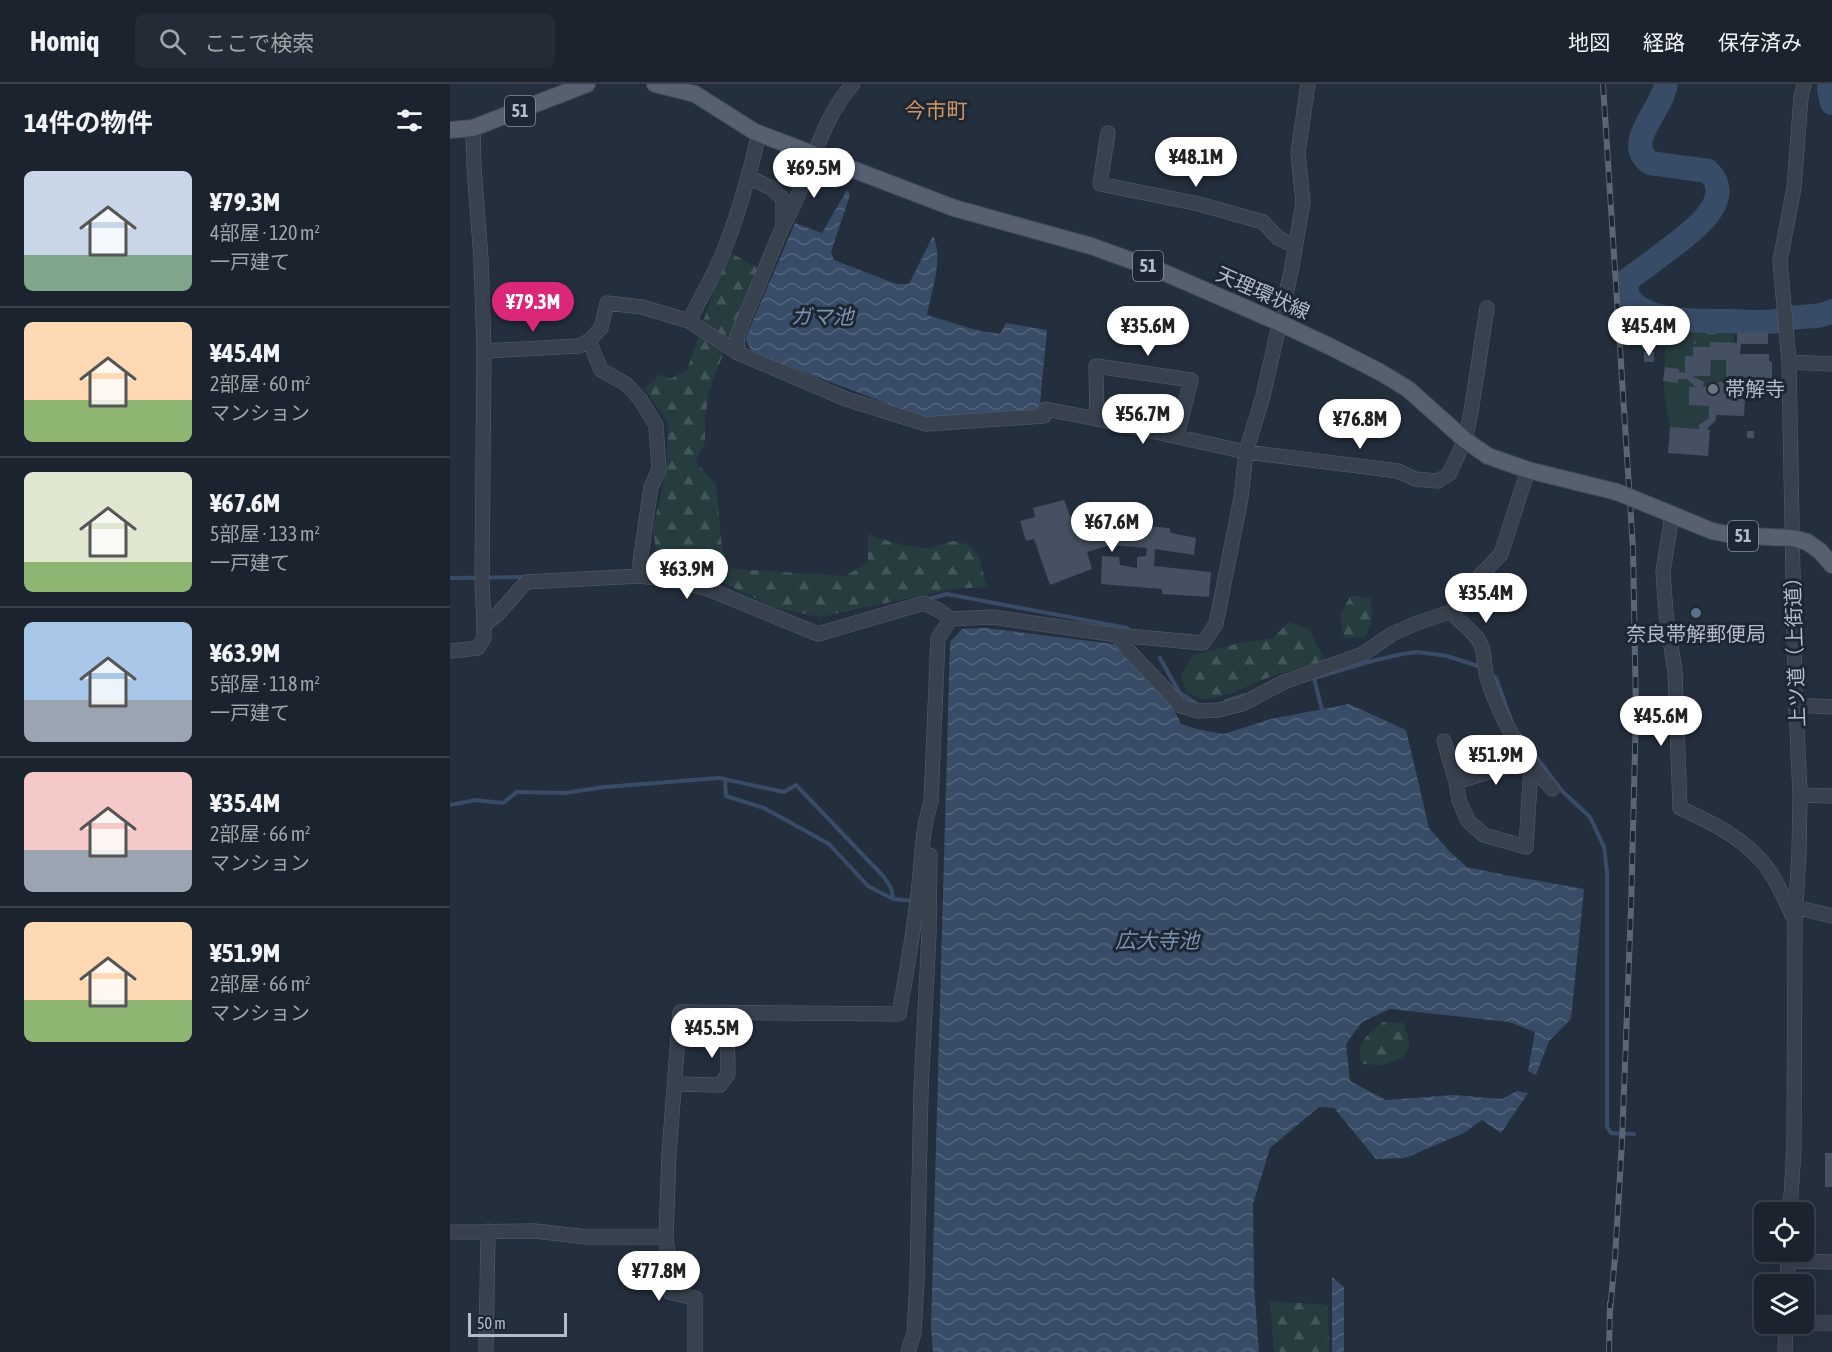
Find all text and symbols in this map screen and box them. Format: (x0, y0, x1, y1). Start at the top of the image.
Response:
search box (135, 14, 555, 68)
text: Homiq (30, 25, 99, 57)
icon: search (156, 25, 189, 58)
text: ここで検索 (204, 30, 314, 56)
text: 地図 (1568, 30, 1610, 54)
text: 経路 (1643, 30, 1685, 54)
text: 保存済み (1718, 30, 1802, 54)
road number: 51 (505, 96, 535, 126)
district label: 今市町 (905, 98, 968, 122)
icon: filters (393, 104, 426, 137)
text: 14件の物件 (24, 108, 152, 138)
pin: ¥48.1M (1147, 137, 1245, 188)
text: ¥48.1M (1169, 145, 1223, 168)
pin: ¥69.5M (765, 148, 863, 199)
text: ¥69.5M (787, 156, 841, 179)
text: ¥79.3M (210, 187, 280, 217)
icon: home (72, 195, 144, 267)
text: 4部屋 · 120 m² (210, 221, 320, 244)
text: 一戸建て (210, 250, 290, 273)
road number: 51 (1133, 251, 1163, 281)
street label: 天理環状線 (1213, 262, 1314, 323)
pin: ¥79.3M (484, 282, 582, 333)
text: ¥79.3M (506, 290, 560, 313)
water label: ガマ池 (791, 304, 855, 328)
pin: ¥35.6M (1099, 306, 1197, 357)
pin: ¥45.4M (1600, 306, 1698, 357)
text: ¥35.6M (1121, 314, 1175, 337)
text: ¥45.4M (1622, 314, 1676, 337)
text: ¥45.4M (210, 338, 280, 368)
icon: home (72, 346, 144, 418)
text: 2部屋 · 60 m² (210, 372, 311, 395)
place label: 帯解寺 (1725, 377, 1785, 400)
marker: 帯解寺 (1706, 382, 1720, 396)
pin: ¥56.7M (1094, 394, 1192, 445)
pin: ¥76.8M (1311, 399, 1409, 450)
text: マンション (210, 401, 310, 424)
text: ¥56.7M (1116, 402, 1170, 425)
text: ¥76.8M (1333, 407, 1387, 430)
text: ¥67.6M (210, 488, 280, 518)
icon: home (72, 496, 144, 568)
pin: ¥67.6M (1063, 502, 1161, 553)
text: ¥67.6M (1085, 510, 1139, 533)
road number: 51 (1728, 521, 1758, 551)
text: 5部屋 · 133 m² (210, 522, 320, 545)
pin: ¥63.9M (638, 549, 736, 600)
text: 一戸建て (210, 551, 290, 574)
text: ¥63.9M (660, 557, 714, 580)
street label: 上ツ道（上街道） (1780, 567, 1809, 727)
pin: ¥35.4M (1437, 573, 1535, 624)
text: ¥35.4M (1459, 581, 1513, 604)
marker: 奈良帯解郵便局 (1689, 606, 1703, 620)
place label: 奈良帯解郵便局 (1626, 622, 1766, 645)
text: ¥63.9M (210, 638, 280, 668)
icon: home (72, 646, 144, 718)
text: 5部屋 · 118 m² (210, 672, 320, 695)
pin: ¥45.6M (1612, 696, 1710, 747)
text: 一戸建て (210, 701, 290, 724)
text: ¥45.6M (1634, 704, 1688, 727)
pin: ¥51.9M (1447, 735, 1545, 786)
text: ¥51.9M (1469, 743, 1523, 766)
text: ¥35.4M (210, 788, 280, 818)
icon: home (72, 796, 144, 868)
text: 2部屋 · 66 m² (210, 822, 311, 845)
text: マンション (210, 851, 310, 874)
water label: 広大寺池 (1115, 928, 1201, 952)
text: ¥51.9M (210, 938, 280, 968)
icon: home (72, 946, 144, 1018)
text: 2部屋 · 66 m² (210, 972, 311, 995)
text: マンション (210, 1001, 310, 1024)
pin: ¥45.5M (663, 1008, 761, 1059)
text: ¥45.5M (685, 1016, 739, 1039)
map controls (1754, 1202, 1814, 1334)
button: locate (1754, 1202, 1814, 1262)
pin: ¥77.8M (610, 1251, 708, 1302)
text: ¥77.8M (632, 1259, 686, 1282)
button: layers (1754, 1274, 1814, 1334)
scale bar (468, 1310, 567, 1338)
text: 50 m (477, 1314, 506, 1332)

